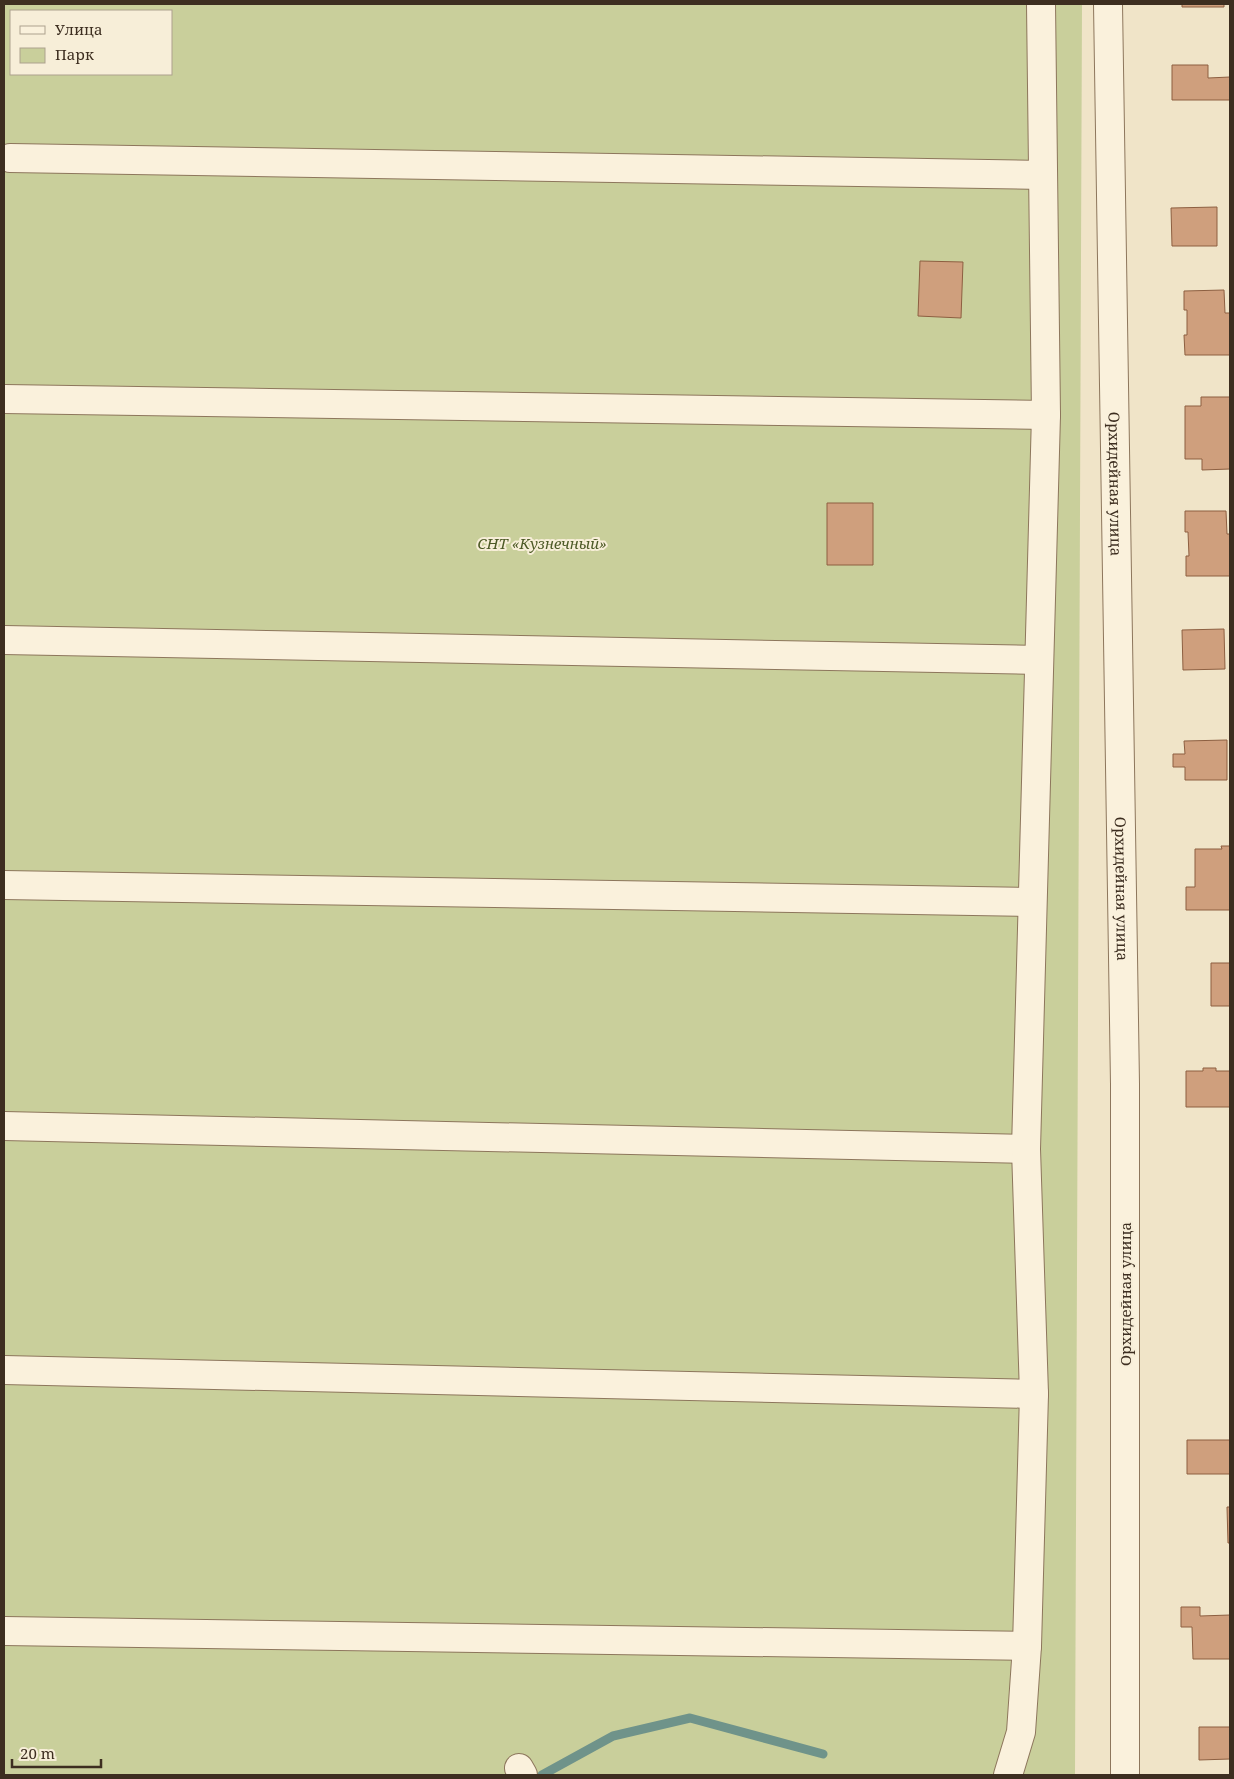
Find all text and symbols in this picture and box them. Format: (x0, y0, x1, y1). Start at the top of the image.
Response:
legend (10, 10, 172, 75)
text: Улица (55, 19, 103, 39)
text: Парк (55, 44, 94, 64)
street label: Орхидейная улица (1104, 412, 1127, 556)
park label: СНТ «Кузнечный» (477, 533, 607, 553)
street label: Орхидейная улица (1111, 817, 1133, 961)
street label: Орхидейная улица (1115, 1222, 1135, 1366)
scale bar (12, 1736, 101, 1768)
text: 20 m (20, 1743, 55, 1763)

